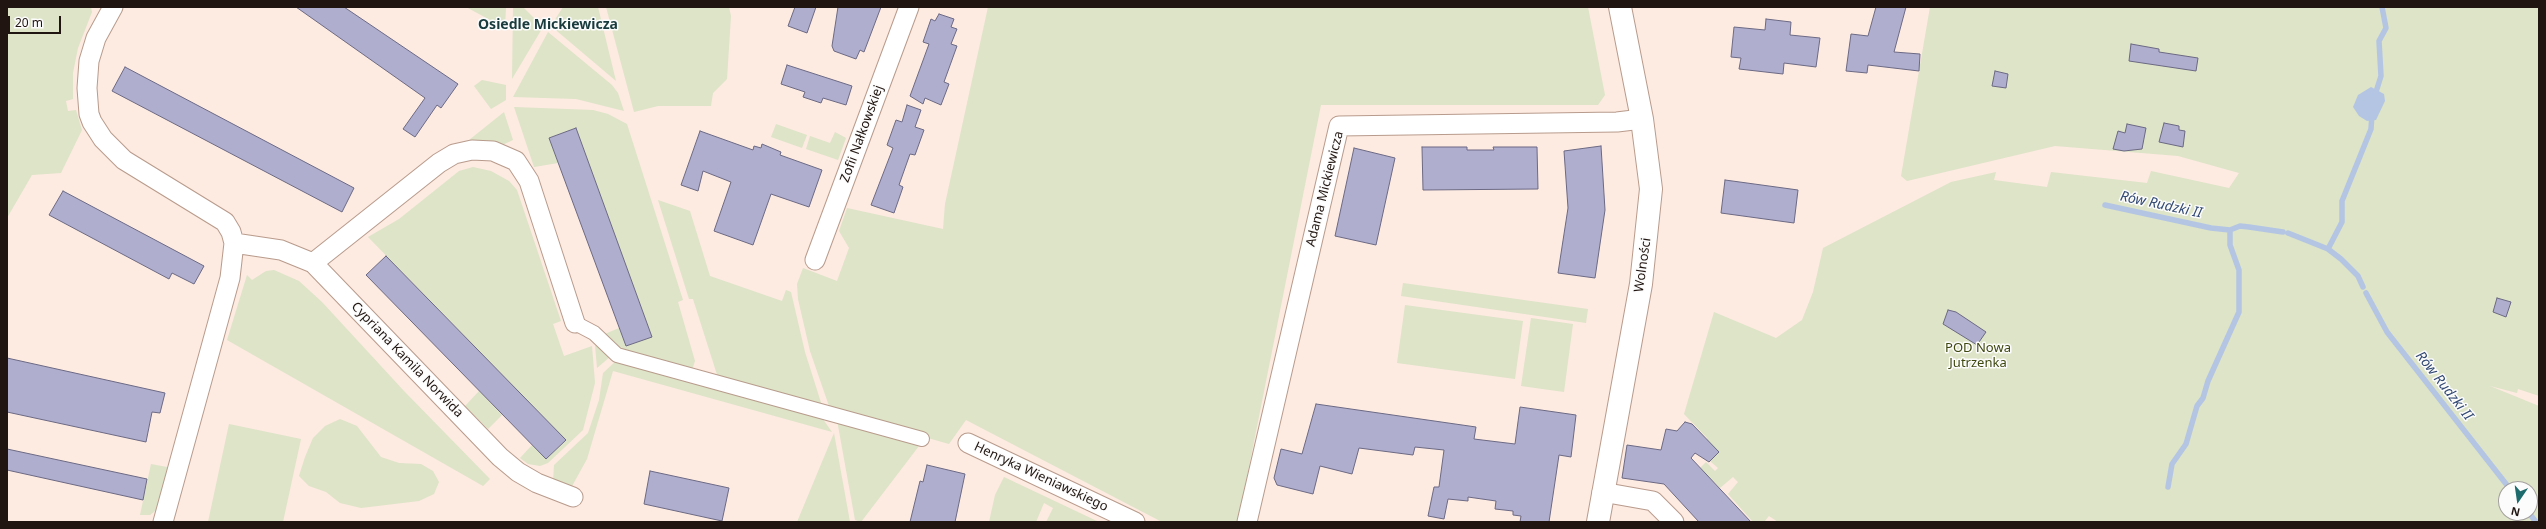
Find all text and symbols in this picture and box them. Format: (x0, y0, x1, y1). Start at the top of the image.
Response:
scale bar (10, 8, 63, 34)
text: 20 m (15, 14, 43, 31)
district label: Osiedle Mickiewicza (478, 17, 618, 33)
street label: Zofii Nałkowskiej (837, 83, 887, 185)
street label: Adama Mickiewicza (1303, 130, 1347, 248)
water label: Rów Rudzki II (2119, 188, 2203, 222)
street label: Wolności (1631, 237, 1655, 293)
street label: Cypriana Kamila Norwida (348, 299, 466, 421)
park label: POD Nowa Jutrzenka (1945, 340, 2011, 371)
water label: Rów Rudzki II (2412, 348, 2476, 424)
street label: Henryka Wieniawskiego (972, 439, 1110, 515)
north arrow (2498, 481, 2538, 521)
text: N (2509, 504, 2521, 521)

